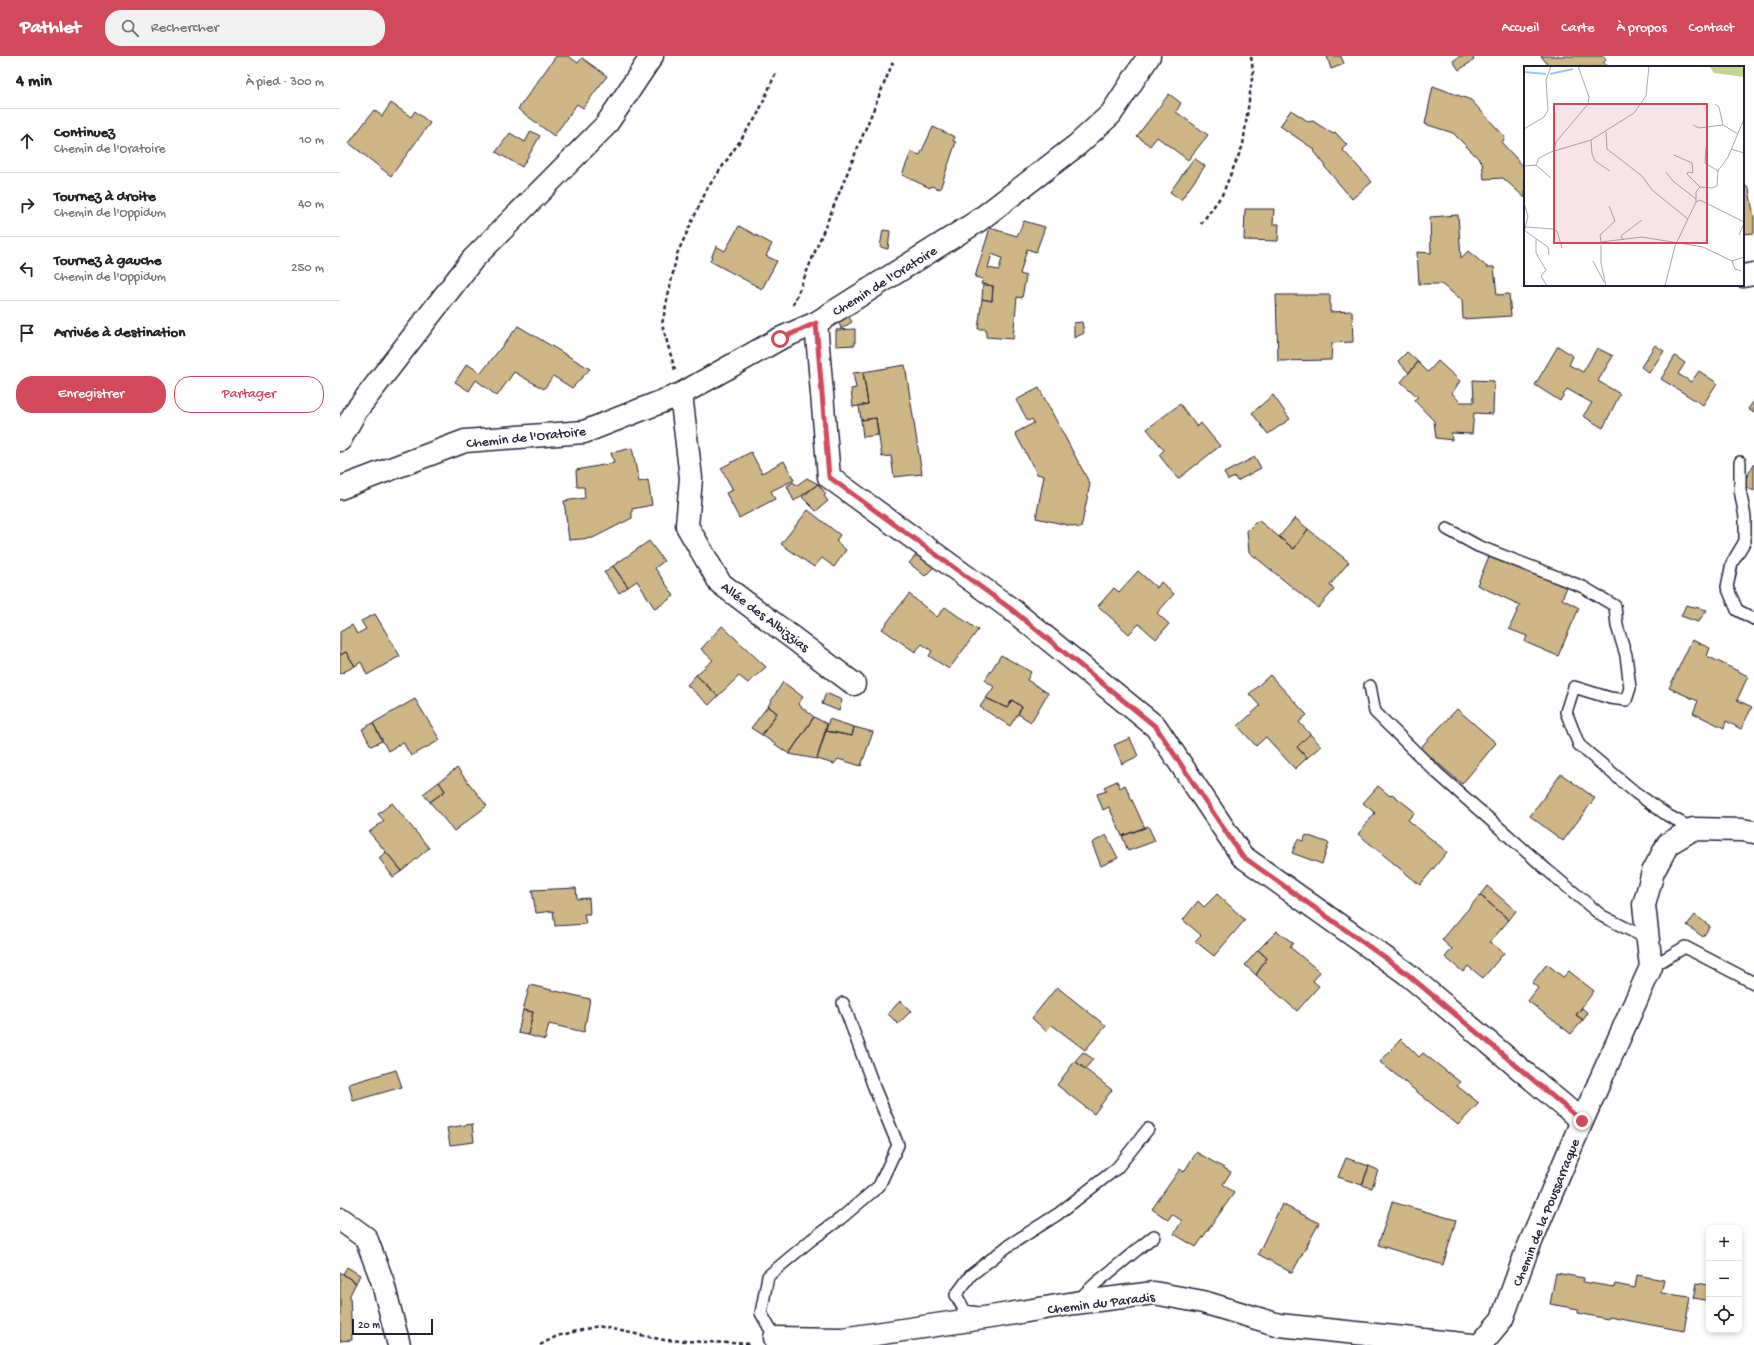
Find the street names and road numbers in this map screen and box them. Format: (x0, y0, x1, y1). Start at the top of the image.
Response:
street label: Chemin de l'Oratoire (830, 243, 941, 321)
street label: Chemin de l'Oratoire (466, 424, 588, 453)
street label: Allée des Albizzias (717, 579, 813, 657)
street label: Chemin de la Poussarraque (1510, 1136, 1585, 1289)
street label: Chemin du Paradis (1047, 1289, 1157, 1319)

